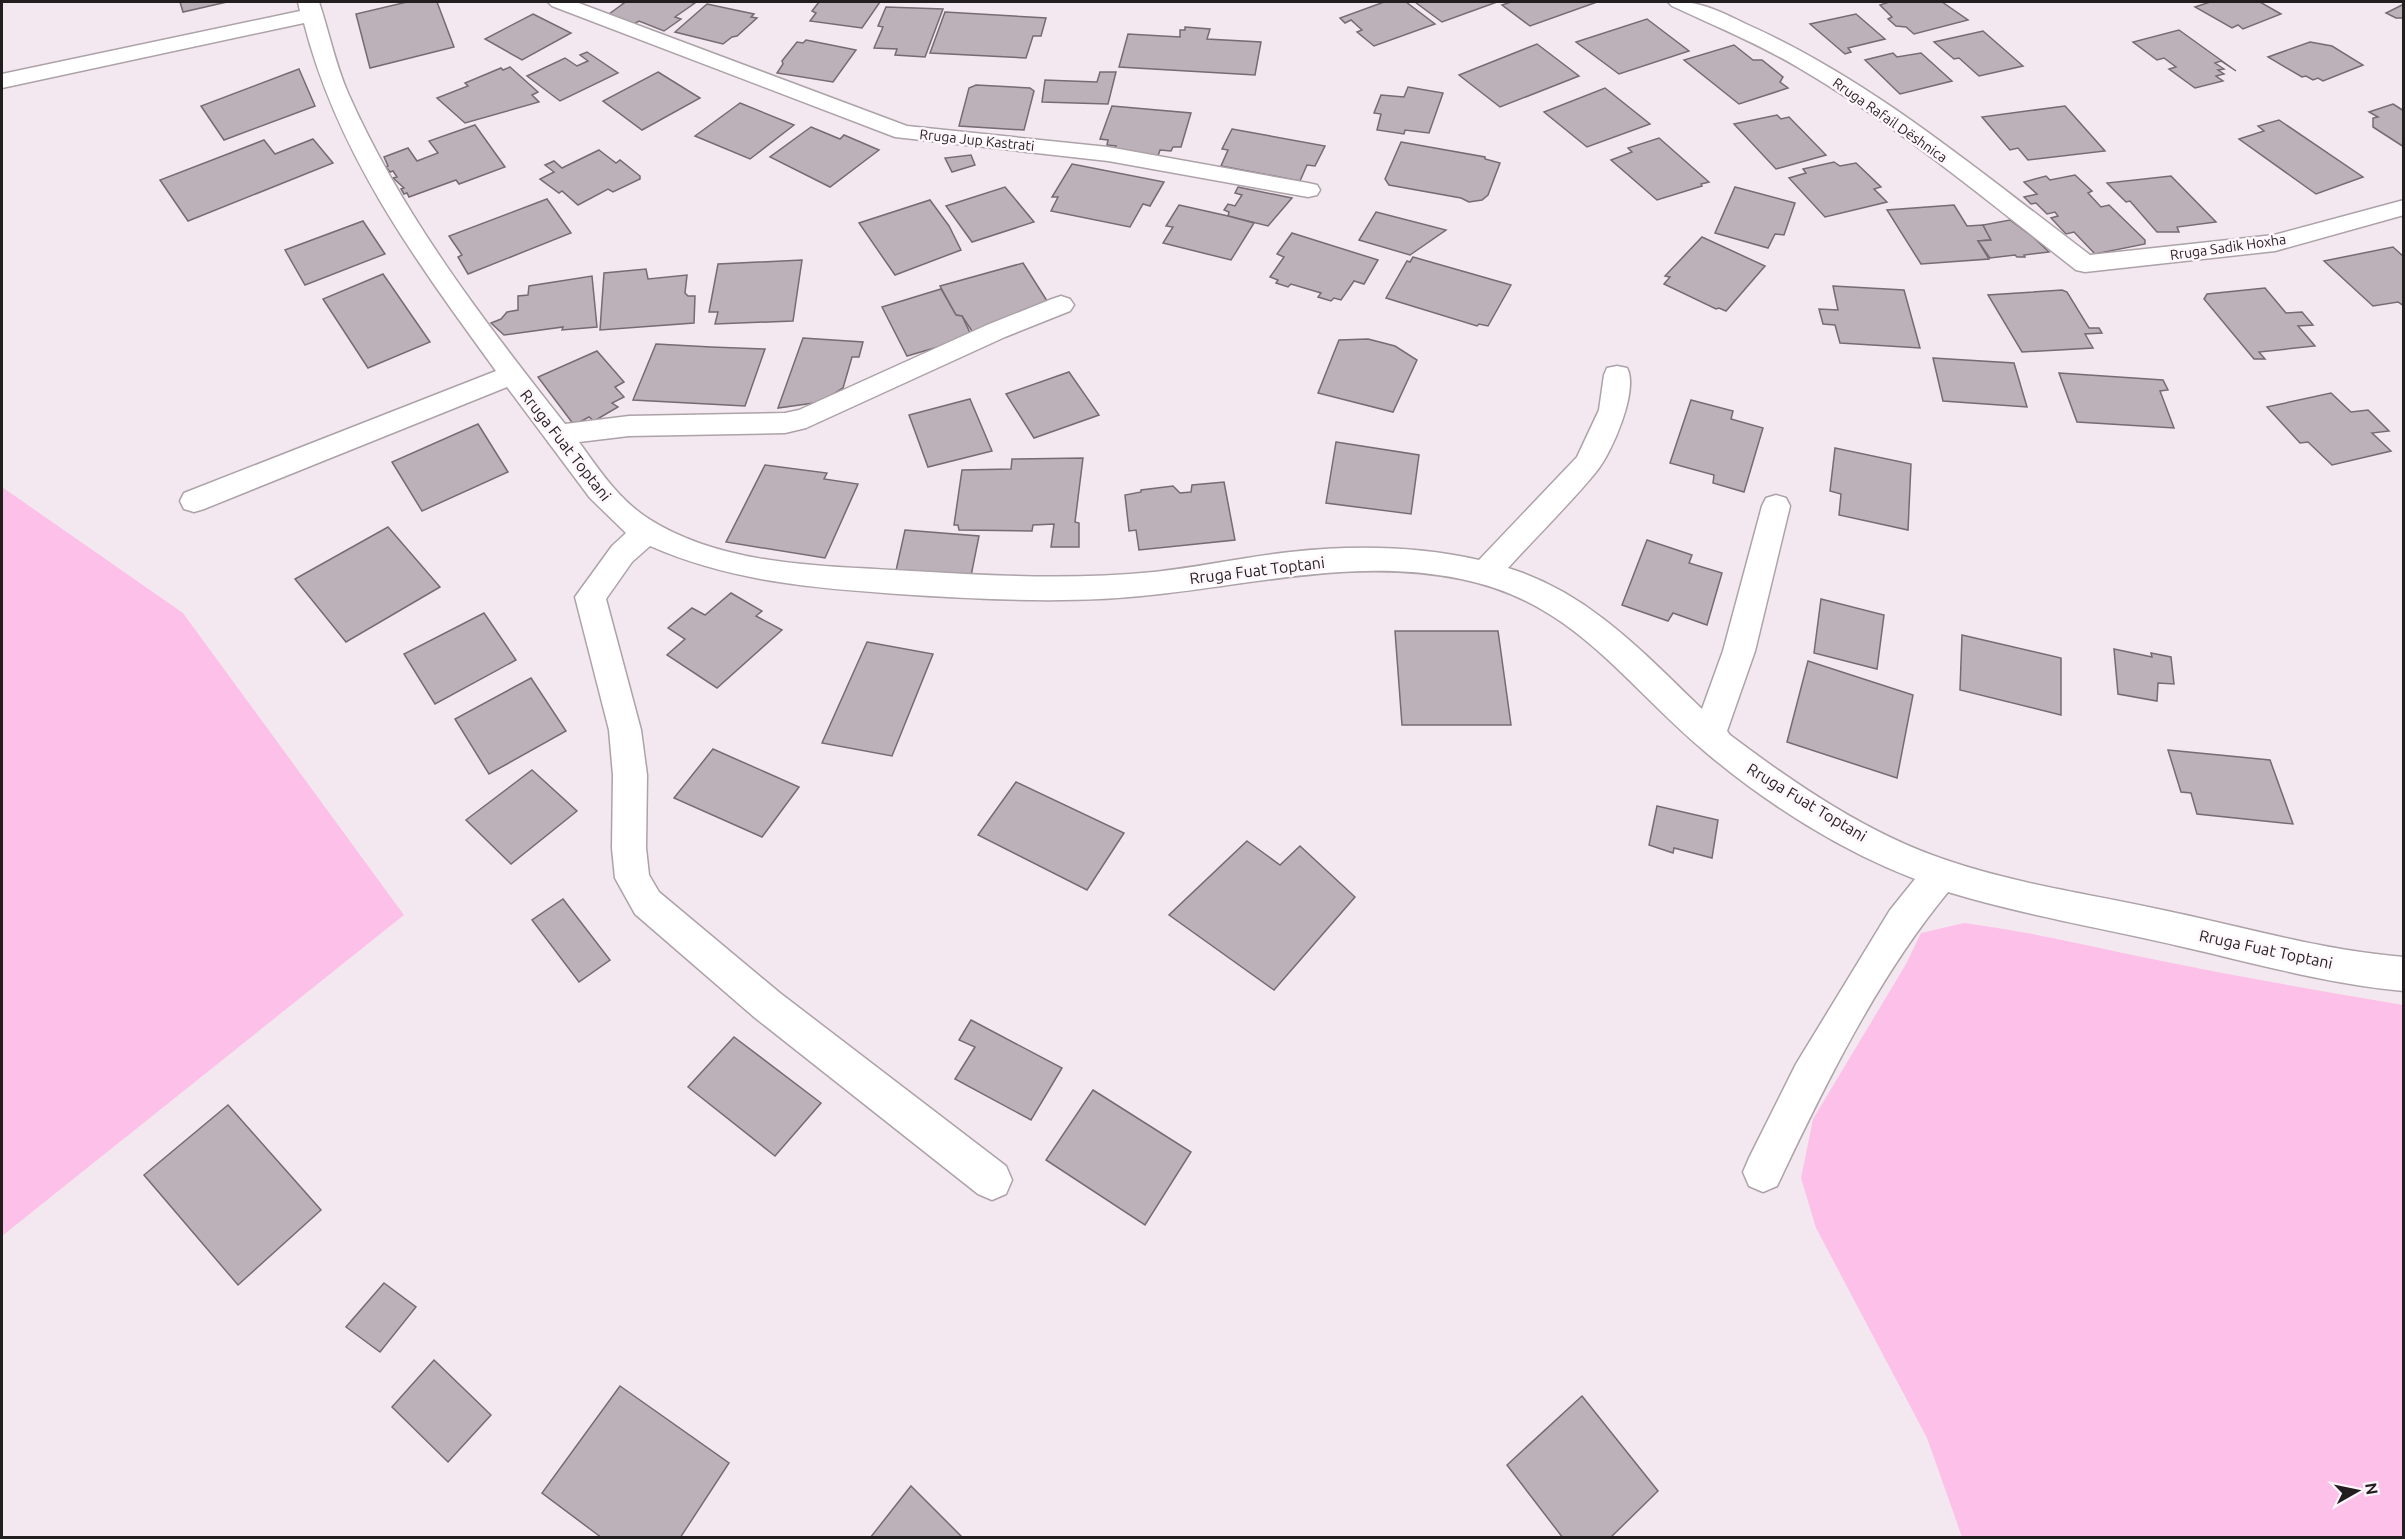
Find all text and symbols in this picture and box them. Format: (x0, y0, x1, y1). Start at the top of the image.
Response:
street label: Rruga Rafail Dëshnica (1830, 74, 1950, 166)
street label: Rruga Jup Kastrati (919, 126, 1035, 154)
street label: Rruga Sadik Hoxha (2169, 231, 2287, 263)
street label: Rruga Fuat Toptani (517, 386, 615, 504)
street label: Rruga Fuat Toptani (1188, 553, 1326, 587)
street label: Rruga Fuat Toptani (1744, 759, 1870, 845)
street label: Rruga Fuat Toptani (2198, 926, 2334, 972)
north arrow (2327, 1461, 2387, 1521)
text: N (2362, 1481, 2382, 1496)

